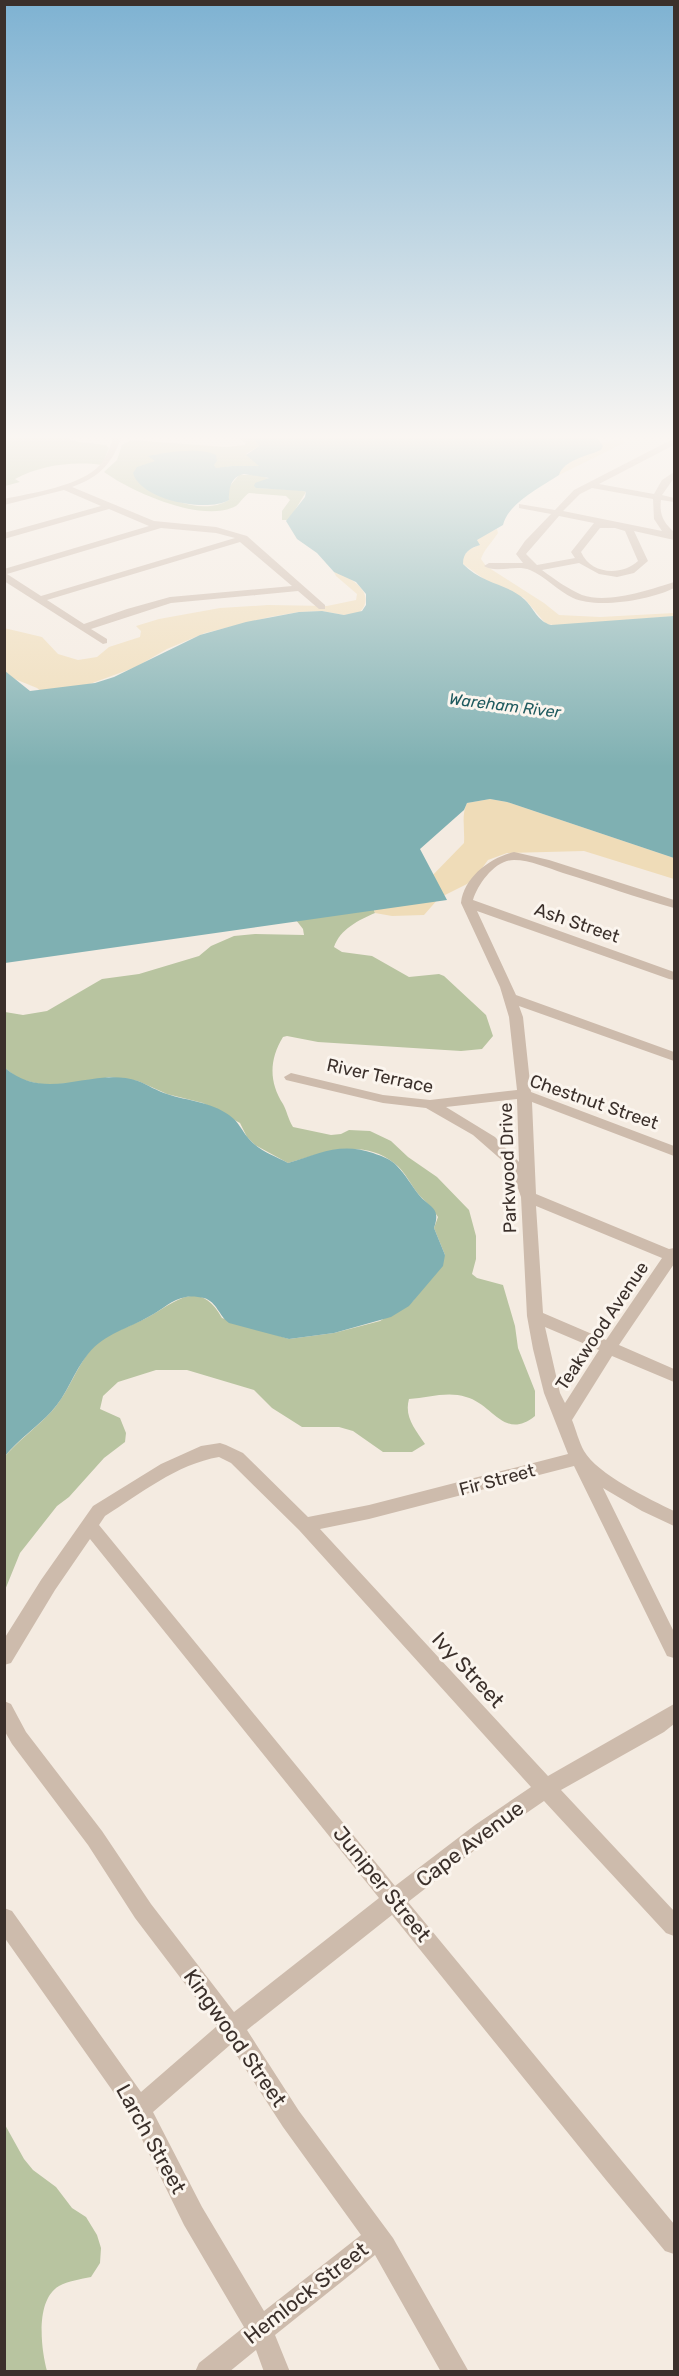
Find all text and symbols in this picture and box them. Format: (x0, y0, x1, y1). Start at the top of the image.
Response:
water label: Wareham River (448, 689, 563, 722)
street label: Ash Street (532, 898, 622, 948)
street label: River Terrace (325, 1054, 435, 1098)
street label: Chestnut Street (527, 1070, 661, 1134)
street label: Parkwood Drive (495, 1102, 521, 1234)
street label: Teakwood Avenue (551, 1257, 653, 1395)
street label: Fir Street (457, 1459, 537, 1501)
street label: Ivy Street (427, 1627, 510, 1713)
street label: Cape Avenue (411, 1795, 528, 1892)
street label: Juniper Street (328, 1821, 437, 1946)
street label: Kingwood Street (179, 1964, 292, 2111)
street label: Larch Street (111, 2080, 192, 2198)
street label: Hemlock Street (239, 2236, 373, 2349)

